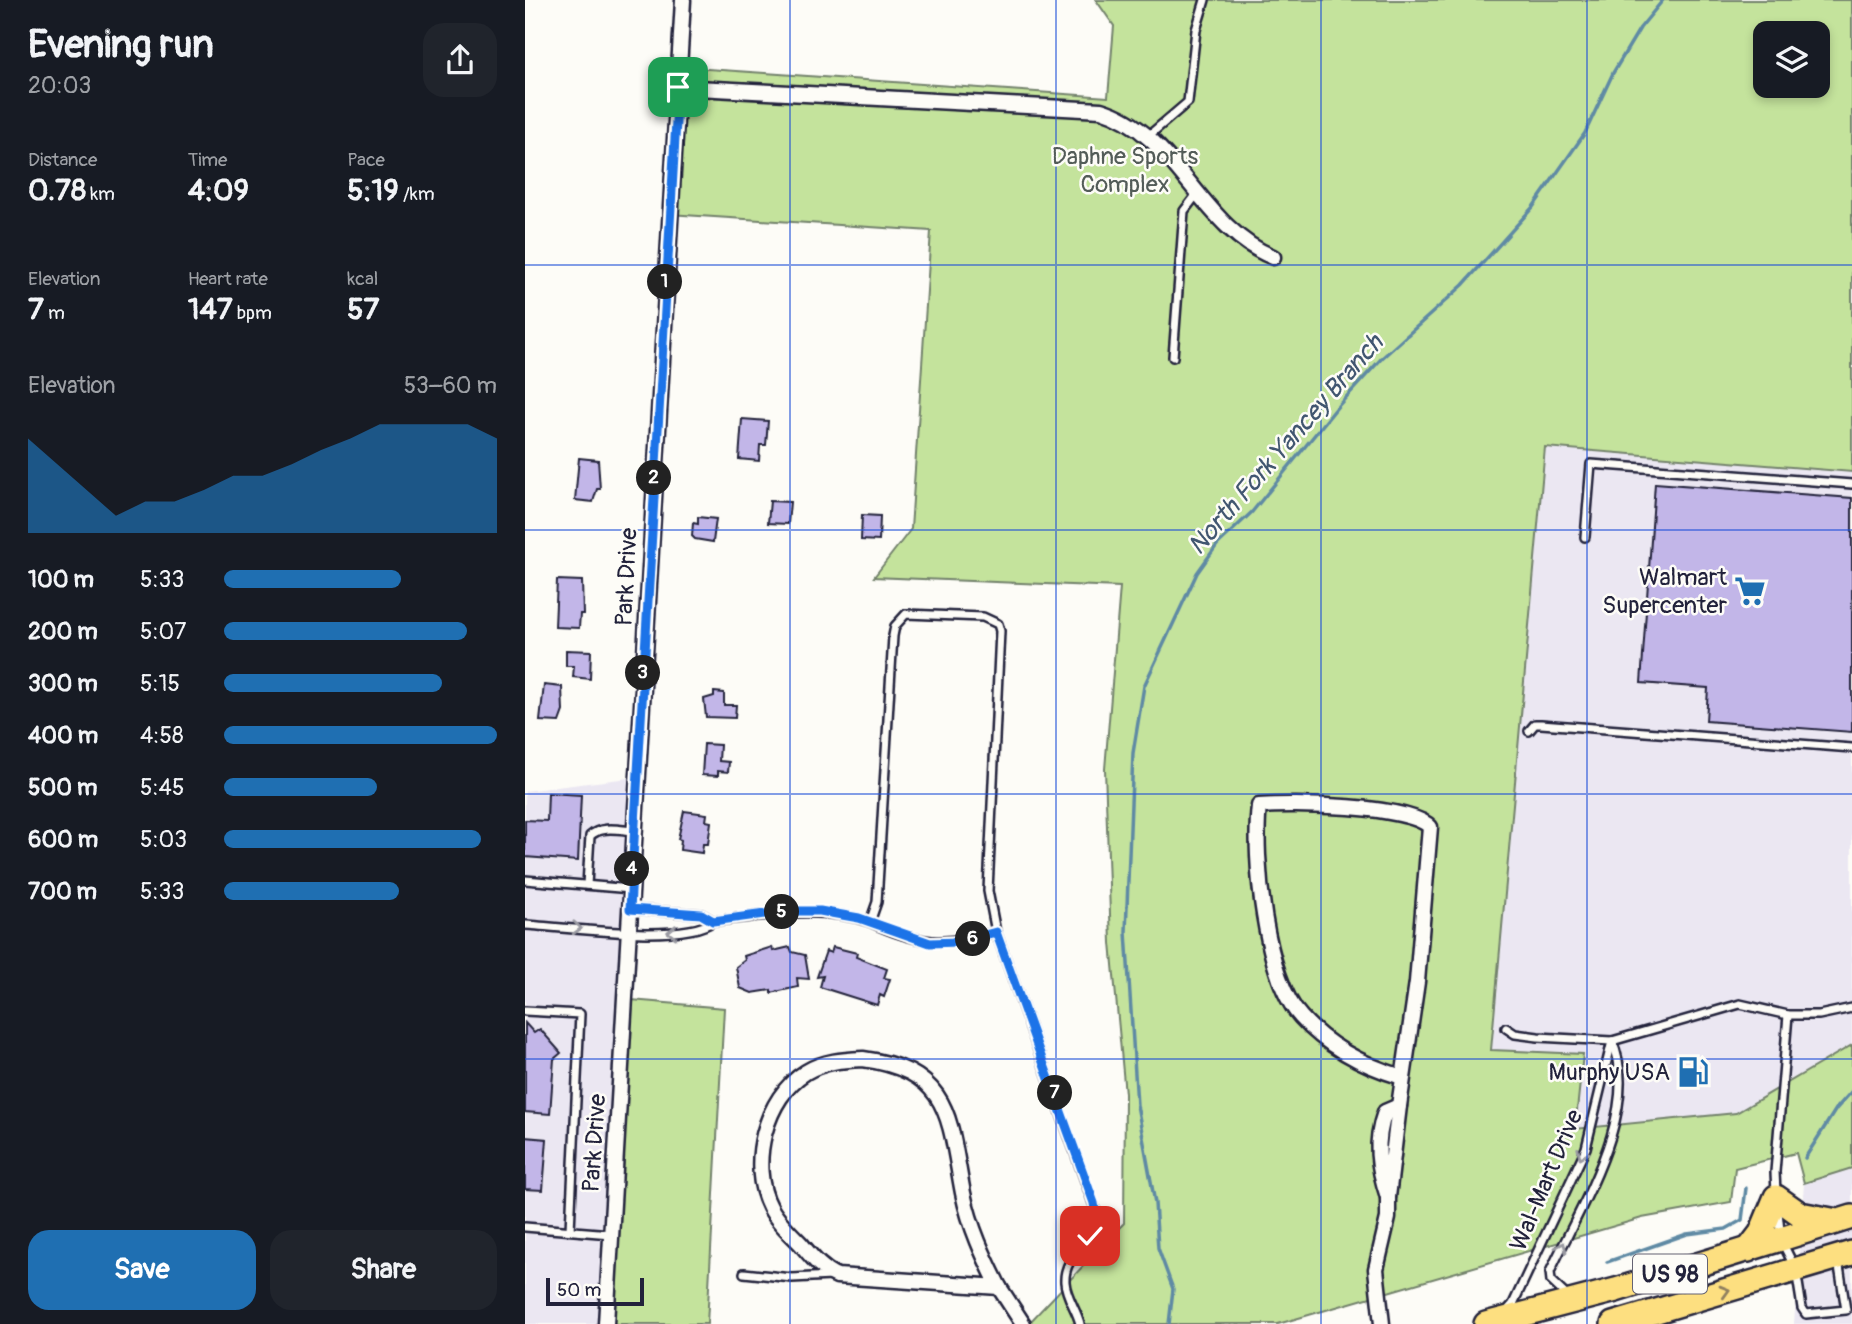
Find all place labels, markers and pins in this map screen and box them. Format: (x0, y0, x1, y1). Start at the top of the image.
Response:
pin (648, 57, 708, 117)
pin: 1 (647, 264, 683, 300)
pin: 2 (636, 461, 671, 496)
place label: Walmart Supercenter (1602, 563, 1727, 620)
supermarket icon: Walmart Supercenter (1733, 574, 1767, 608)
pin: 3 (625, 656, 661, 690)
pin: 4 (615, 852, 649, 886)
pin: 5 (765, 894, 799, 930)
pin: 6 (955, 922, 991, 956)
fuel station icon: Murphy USA (1676, 1055, 1710, 1089)
place label: Murphy USA (1549, 1058, 1670, 1087)
pin: 7 (1037, 1076, 1073, 1110)
pin (1060, 1206, 1120, 1266)

